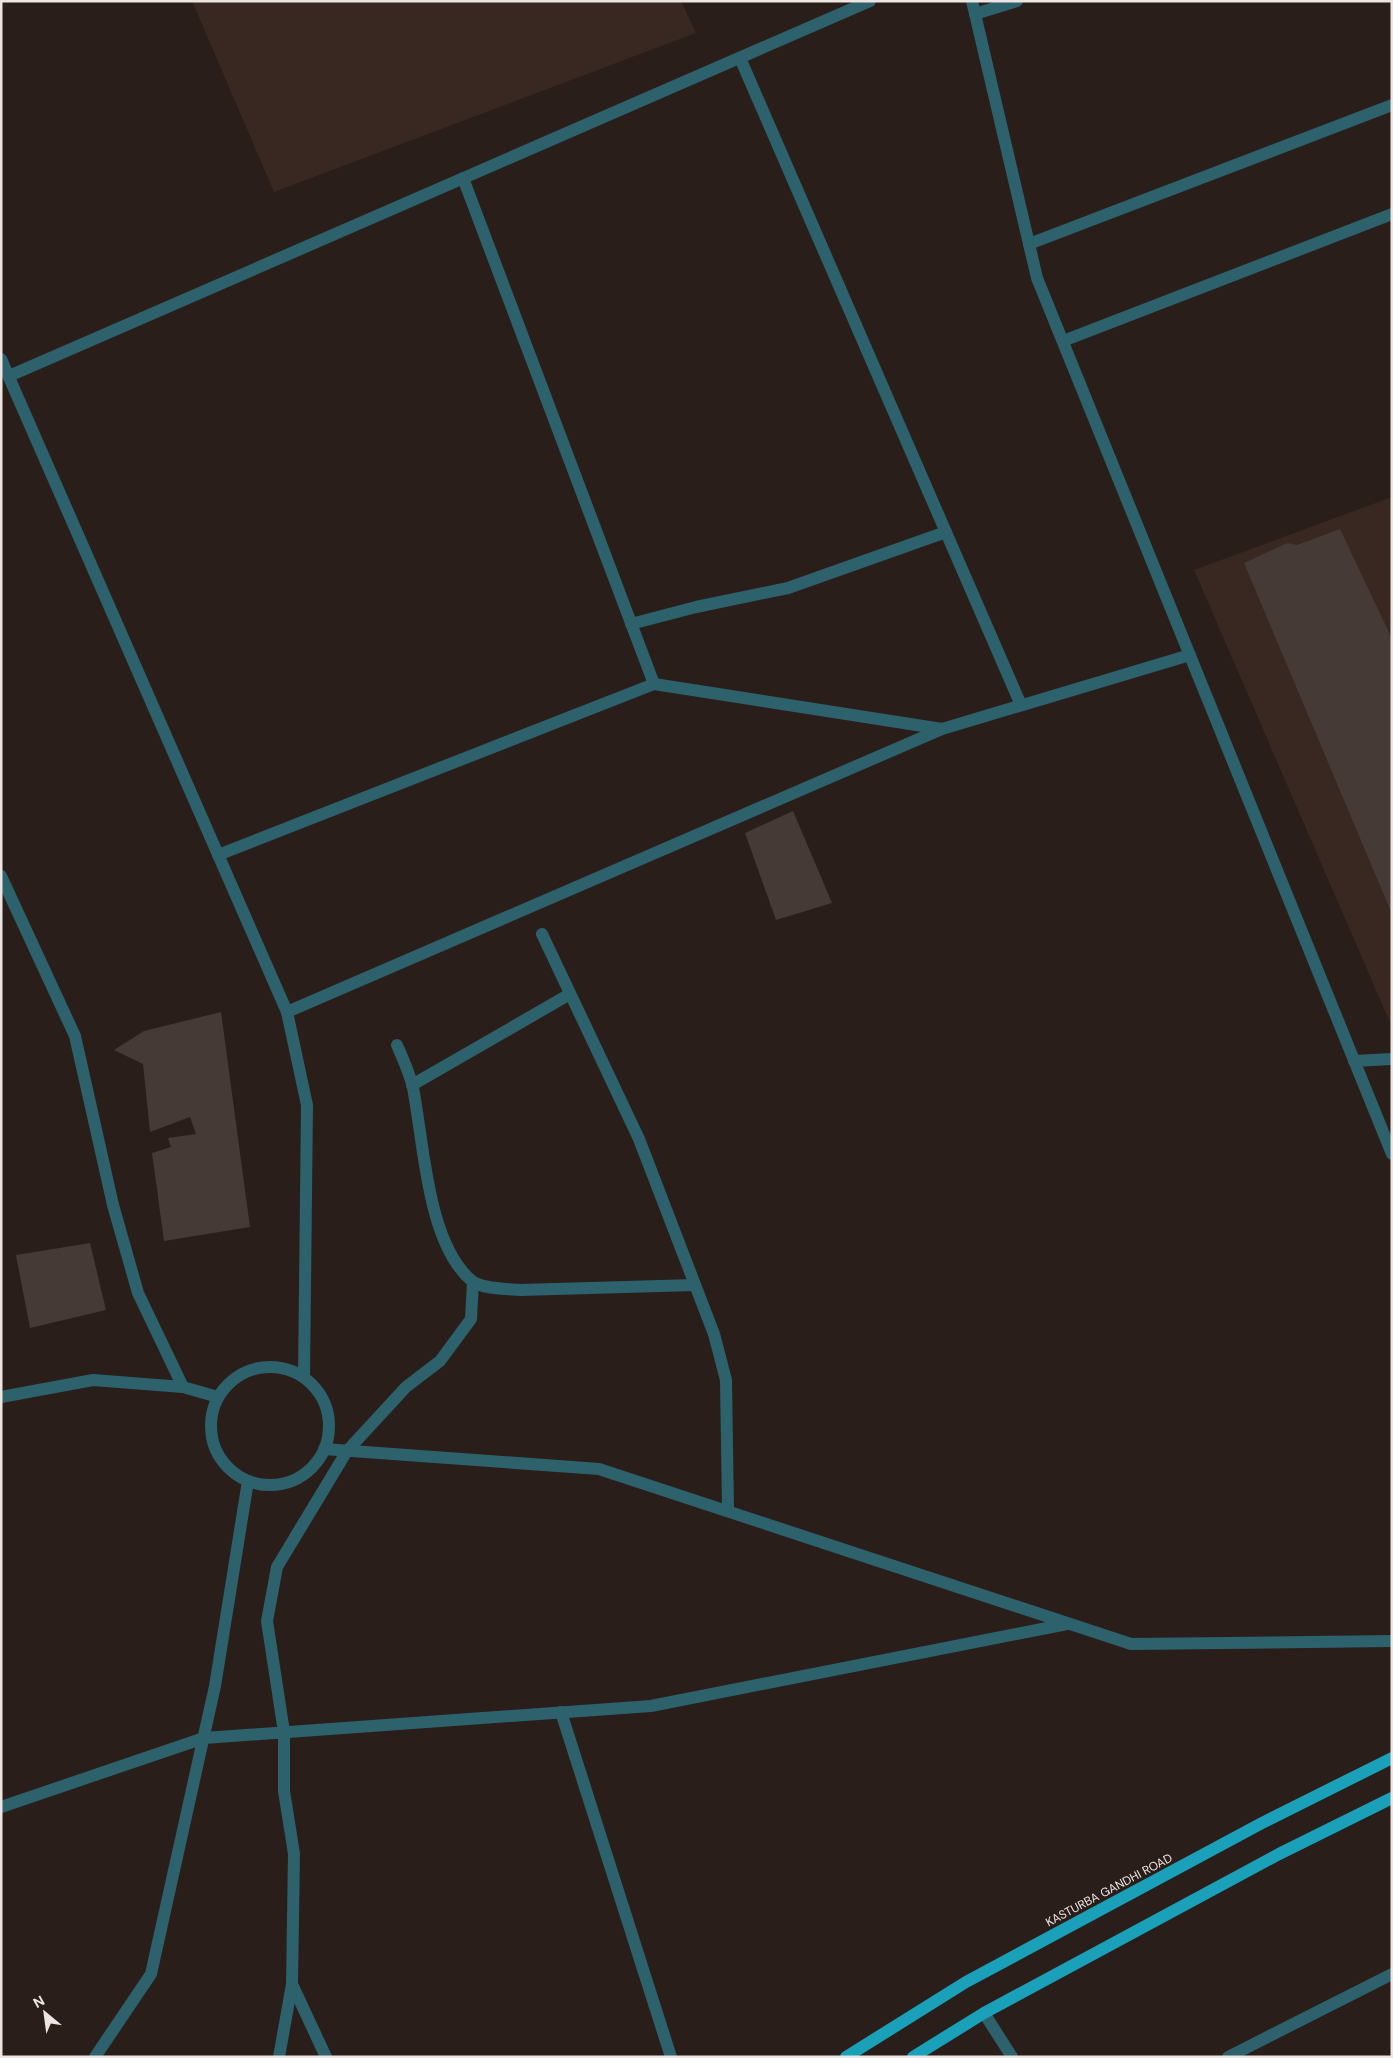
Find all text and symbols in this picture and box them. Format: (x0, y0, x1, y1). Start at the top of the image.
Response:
street label: KASTURBA GANDHI ROAD (1043, 1850, 1175, 1930)
north arrow (20, 1988, 70, 2038)
text: N (30, 1991, 48, 2012)

